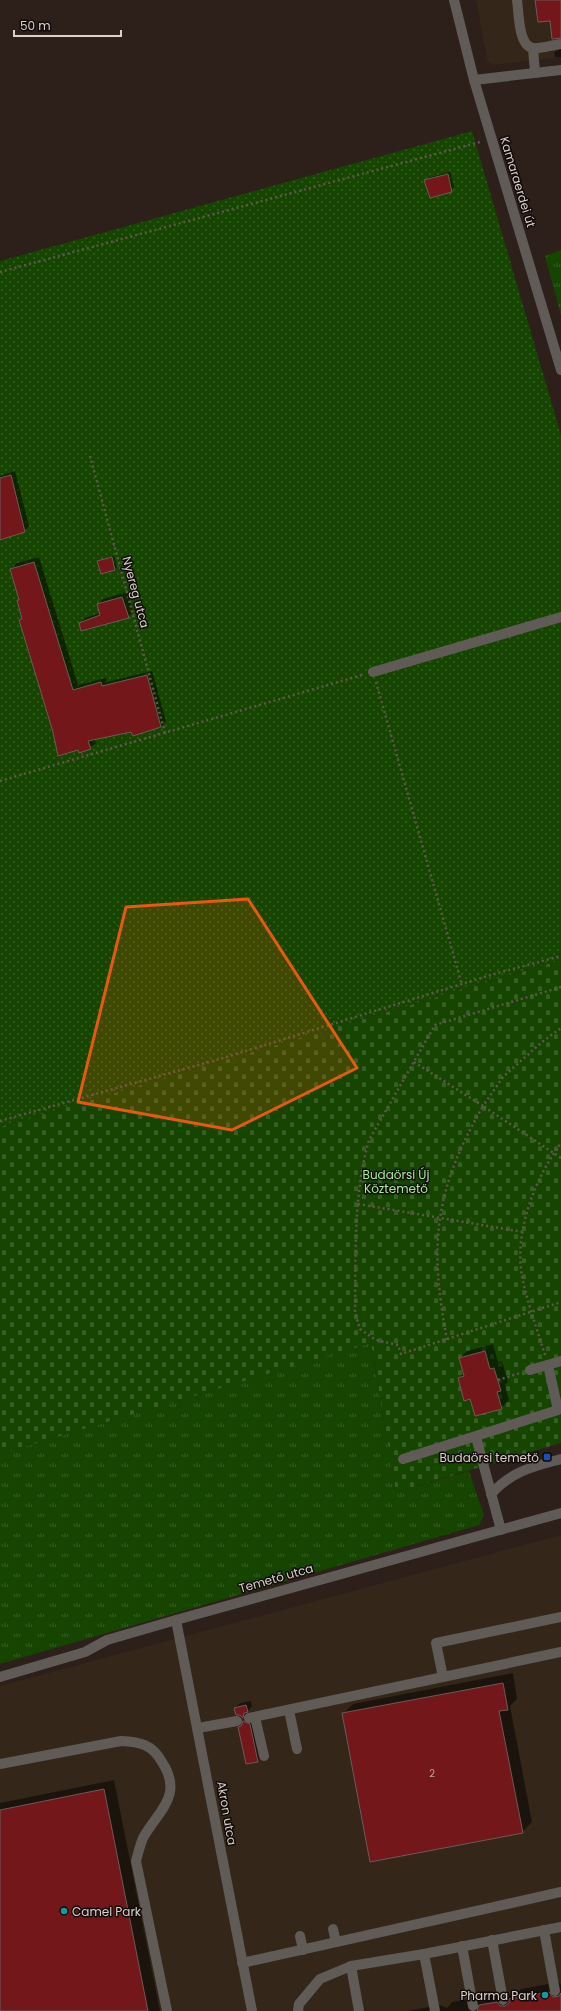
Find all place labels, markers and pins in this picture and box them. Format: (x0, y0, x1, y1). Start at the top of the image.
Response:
place label: Budaörsi temető (440, 1449, 539, 1466)
marker: Budaörsi temető (542, 1452, 552, 1462)
place label: Camel Park (72, 1903, 142, 1920)
marker: Camel Park (59, 1906, 69, 1916)
place label: Pharma Park (460, 1987, 538, 2004)
marker: Pharma Park (540, 1990, 550, 2000)

